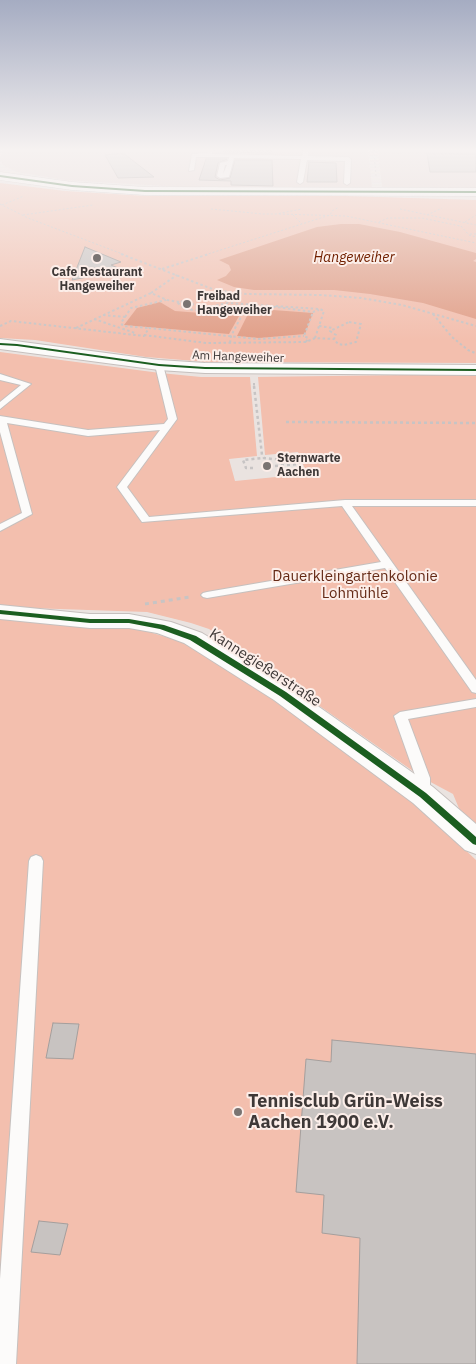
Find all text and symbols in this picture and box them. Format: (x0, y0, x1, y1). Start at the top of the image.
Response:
water label: Hangeweiher (313, 250, 395, 266)
marker: Cafe Restaurant Hangeweiher (91, 252, 103, 264)
place label: Cafe Restaurant Hangeweiher (52, 266, 142, 294)
place label: Freibad Hangeweiher (197, 290, 272, 318)
marker: Freibad Hangeweiher (181, 298, 193, 310)
street label: Am Hangeweiher (192, 348, 284, 366)
place label: Sternwarte Aachen (277, 452, 341, 480)
marker: Sternwarte Aachen (261, 460, 273, 472)
park label: Dauerkleingartenkolonie Lohmühle (272, 568, 438, 603)
street label: Kannegießerstraße (206, 625, 324, 711)
place label: Tennisclub Grün-Weiss Aachen 1900 e.V. (248, 1091, 443, 1134)
marker: Tennisclub Grün-Weiss Aachen 1900 e.V. (232, 1106, 244, 1118)

